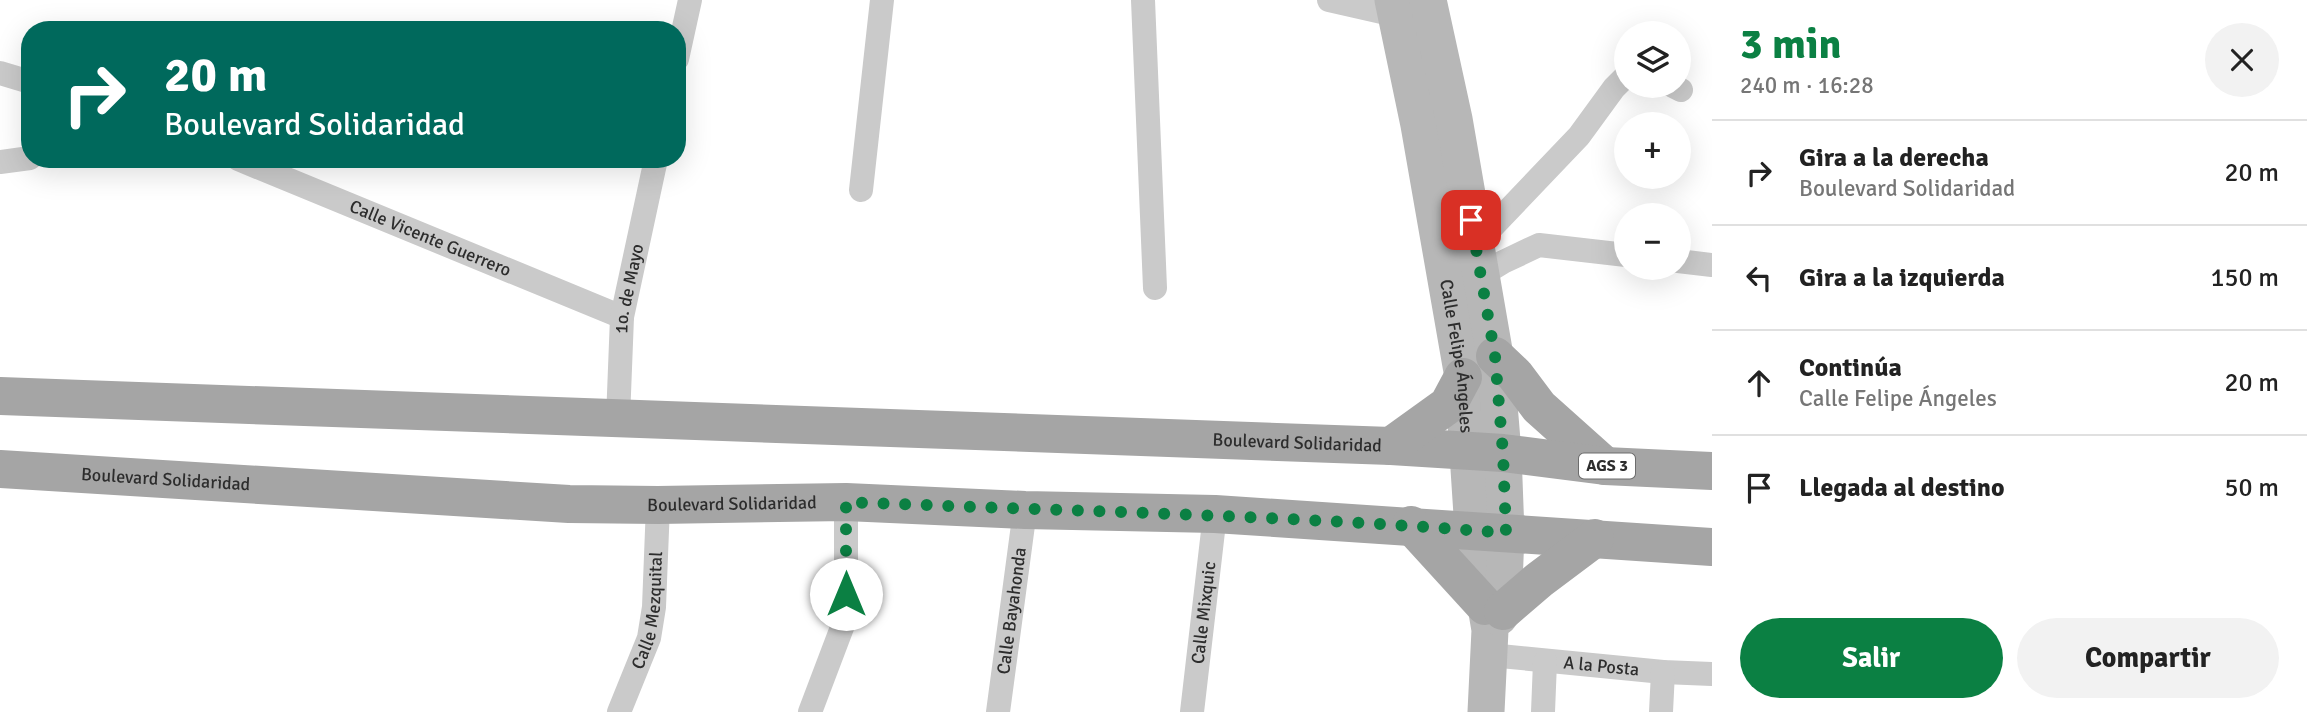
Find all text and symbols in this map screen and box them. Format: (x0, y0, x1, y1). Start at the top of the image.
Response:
text: 3 min (1740, 19, 1841, 70)
map controls (1614, 21, 1691, 280)
button: layers (1614, 21, 1691, 98)
button: close (2205, 23, 2279, 97)
text: 20 m (164, 45, 267, 105)
icon: right (49, 49, 140, 140)
text: 240 m · 16:28 (1740, 71, 1874, 100)
text: Boulevard Solidaridad (164, 105, 465, 144)
button: + (1614, 112, 1691, 189)
text: Gira a la derecha (1799, 142, 1989, 174)
icon: right (1740, 154, 1778, 192)
text: 20 m (2224, 157, 2279, 189)
text: Boulevard Solidaridad (1799, 174, 2015, 203)
pin (1441, 190, 1501, 250)
street label: Calle Vicente Guerrero (346, 195, 514, 281)
icon: arrive (1452, 201, 1490, 239)
button: − (1614, 203, 1691, 280)
street label: 1o. de Mayo (610, 242, 648, 334)
icon: left (1740, 259, 1778, 297)
text: Gira a la izquierda (1799, 262, 2005, 294)
text: 150 m (2210, 262, 2279, 294)
street label: Calle Felipe Ángeles (1435, 278, 1478, 434)
text: Continúa (1799, 352, 1902, 384)
icon: ahead (1740, 364, 1778, 402)
text: 20 m (2224, 367, 2279, 399)
text: Calle Felipe Ángeles (1799, 384, 1997, 413)
street label: Boulevard Solidaridad (1212, 429, 1382, 457)
road number: AGS 3 (1579, 453, 1635, 478)
street label: Boulevard Solidaridad (80, 463, 251, 495)
icon: arrive (1740, 469, 1778, 507)
text: Llegada al destino (1799, 472, 2005, 504)
text: 50 m (2224, 472, 2279, 504)
street label: Boulevard Solidaridad (647, 491, 817, 516)
street label: Calle Bayahonda (992, 546, 1031, 676)
street label: Calle Mezquital (627, 551, 667, 672)
position arrow (809, 557, 883, 631)
street label: Calle Mixquic (1187, 560, 1220, 665)
button: Salir (1740, 618, 2003, 698)
button: Compartir (2017, 618, 2279, 698)
street label: A la Posta (1563, 651, 1640, 681)

